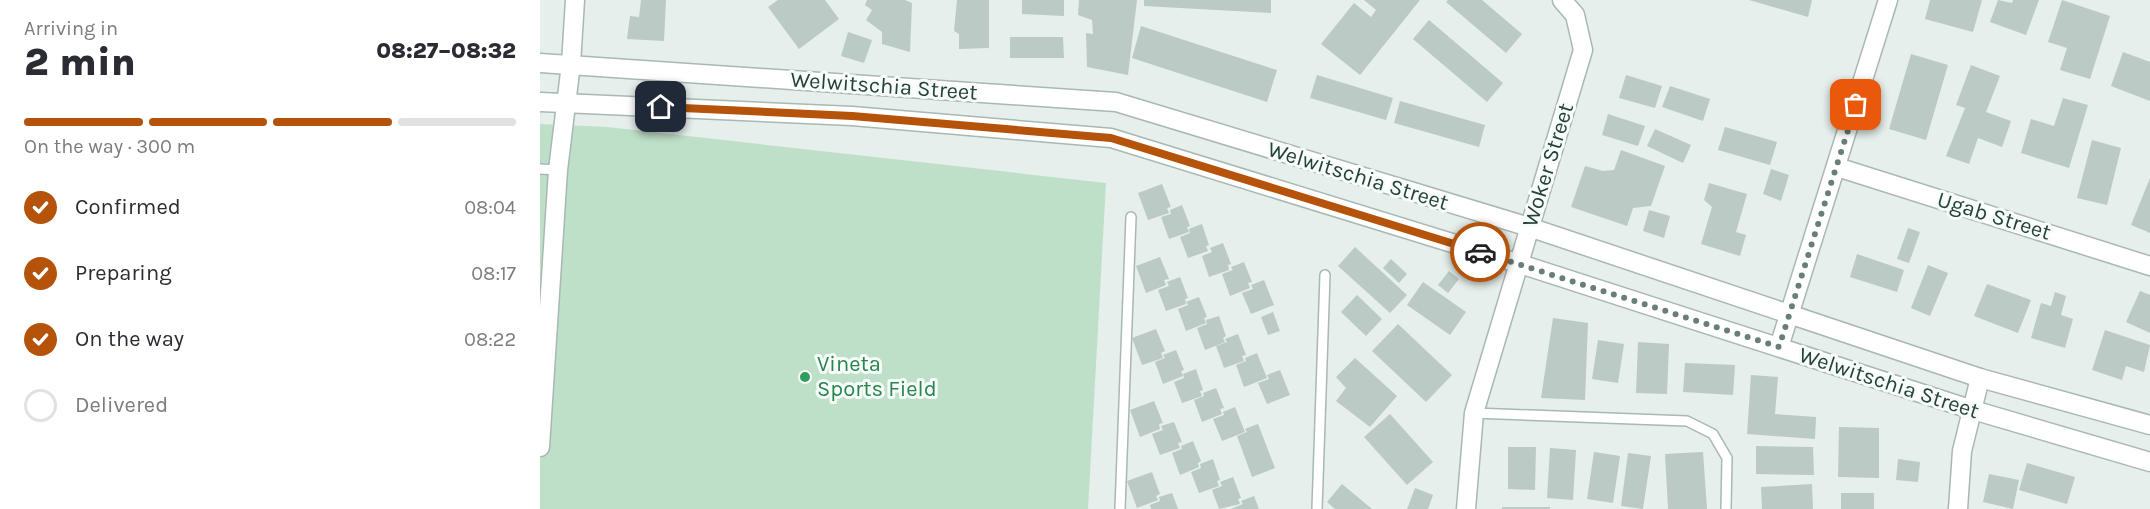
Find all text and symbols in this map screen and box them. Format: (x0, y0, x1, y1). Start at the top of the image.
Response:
text: Arriving in (24, 17, 118, 40)
text: 08:27–08:32 (376, 38, 516, 64)
text: 2 min (24, 39, 136, 85)
street label: Welwitschia Street (789, 66, 979, 106)
pin (1830, 79, 1881, 130)
pin (635, 81, 686, 132)
icon: bag (1839, 88, 1872, 121)
icon: home (644, 90, 677, 123)
street label: Woker Street (1517, 100, 1579, 230)
text: On the way · 300 m (24, 135, 195, 158)
street label: Welwitschia Street (1264, 136, 1452, 216)
street label: Ugab Street (1934, 186, 2054, 246)
icon: check (24, 191, 57, 224)
text: Confirmed (75, 194, 181, 220)
text: 08:04 (464, 196, 516, 219)
courier (1450, 222, 1510, 282)
icon: car (1464, 236, 1497, 269)
icon: check (24, 257, 57, 290)
text: Preparing (75, 260, 172, 286)
text: 08:17 (471, 262, 516, 285)
icon: check (24, 323, 57, 356)
text: On the way (75, 326, 184, 352)
text: 08:22 (464, 328, 516, 351)
street label: Welwitschia Street (1796, 342, 1982, 424)
place label: Vineta Sports Field (817, 351, 937, 402)
marker: Vineta Sports Field (798, 370, 812, 384)
text: Delivered (75, 392, 168, 418)

